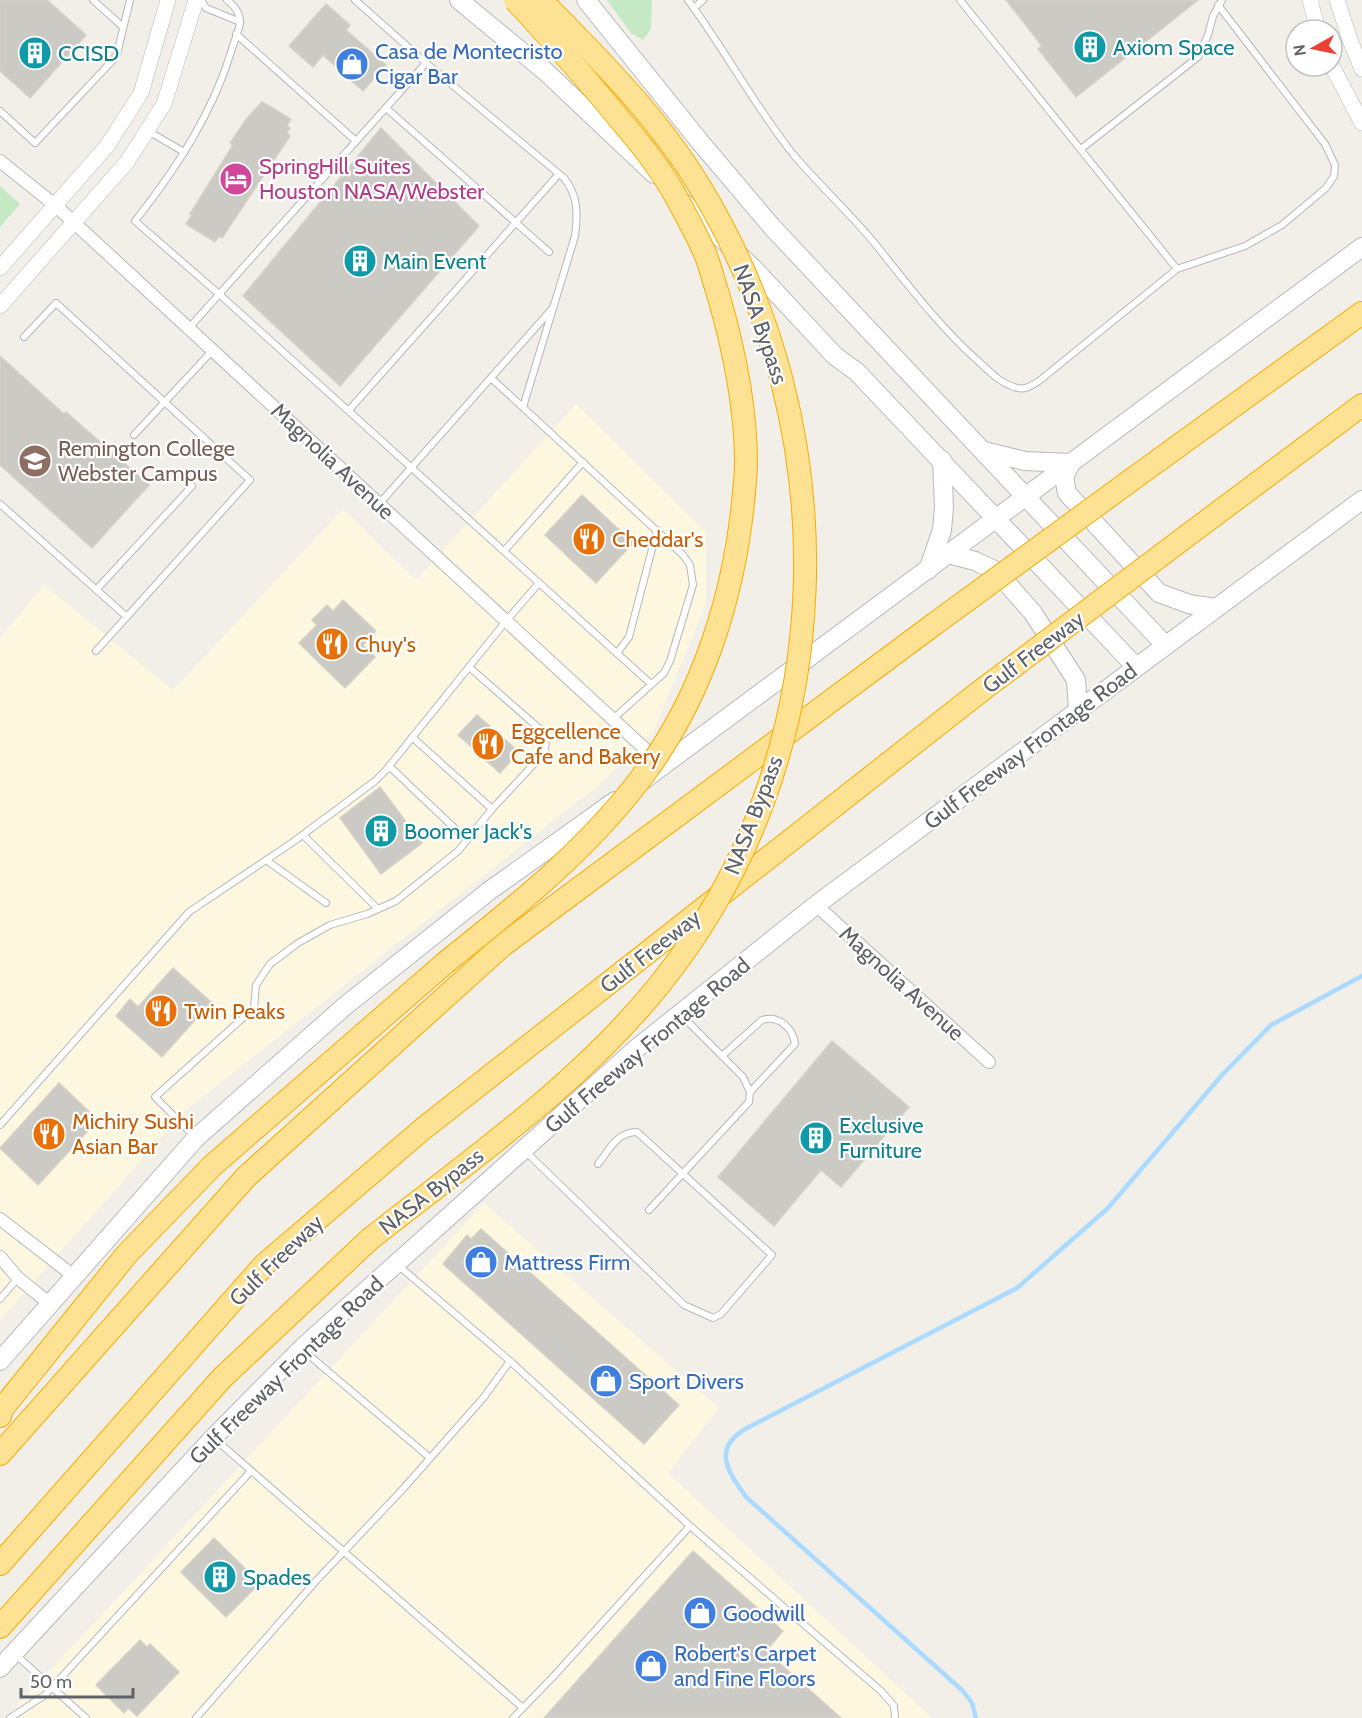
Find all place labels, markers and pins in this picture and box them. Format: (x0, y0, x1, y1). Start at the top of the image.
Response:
building icon: Axiom Space (1072, 29, 1108, 65)
place label: Axiom Space (1113, 34, 1235, 61)
building icon: CCISD (17, 35, 53, 71)
place label: Casa de Montecristo Cigar Bar (375, 38, 563, 90)
place label: CCISD (58, 40, 119, 67)
shop icon: Casa de Montecristo Cigar Bar (334, 46, 370, 82)
place label: SpringHill Suites Houston NASA/Webster (259, 153, 484, 205)
hotel icon: SpringHill Suites Houston NASA/Webster (218, 161, 254, 197)
building icon: Main Event (342, 243, 378, 279)
place label: Main Event (383, 248, 487, 275)
place label: Remington College Webster Campus (58, 435, 235, 487)
school or university icon: Remington College Webster Campus (17, 443, 53, 479)
restaurant icon: Cheddar's (571, 521, 607, 557)
place label: Cheddar's (612, 526, 703, 553)
restaurant icon: Chuy's (314, 626, 350, 662)
place label: Chuy's (355, 631, 416, 658)
place label: Eggcellence Cafe and Bakery (511, 718, 661, 770)
restaurant icon: Eggcellence Cafe and Bakery (470, 726, 506, 762)
building icon: Boomer Jack's (363, 813, 399, 849)
place label: Boomer Jack's (404, 818, 532, 845)
restaurant icon: Twin Peaks (143, 993, 179, 1029)
place label: Twin Peaks (184, 998, 285, 1025)
place label: Michiry Sushi Asian Bar (72, 1108, 194, 1160)
place label: Exclusive Furniture (839, 1112, 924, 1164)
restaurant icon: Michiry Sushi Asian Bar (31, 1116, 67, 1152)
building icon: Exclusive Furniture (798, 1120, 834, 1156)
shop icon: Mattress Firm (463, 1244, 499, 1280)
place label: Mattress Firm (504, 1249, 630, 1276)
shop icon: Sport Divers (588, 1363, 624, 1399)
place label: Sport Divers (629, 1368, 744, 1395)
building icon: Spades (202, 1559, 238, 1595)
place label: Spades (243, 1564, 311, 1591)
shop icon: Goodwill (682, 1595, 718, 1631)
place label: Goodwill (723, 1600, 806, 1627)
place label: Robert's Carpet and Fine Floors (674, 1640, 817, 1692)
shop icon: Robert's Carpet and Fine Floors (633, 1648, 669, 1684)

